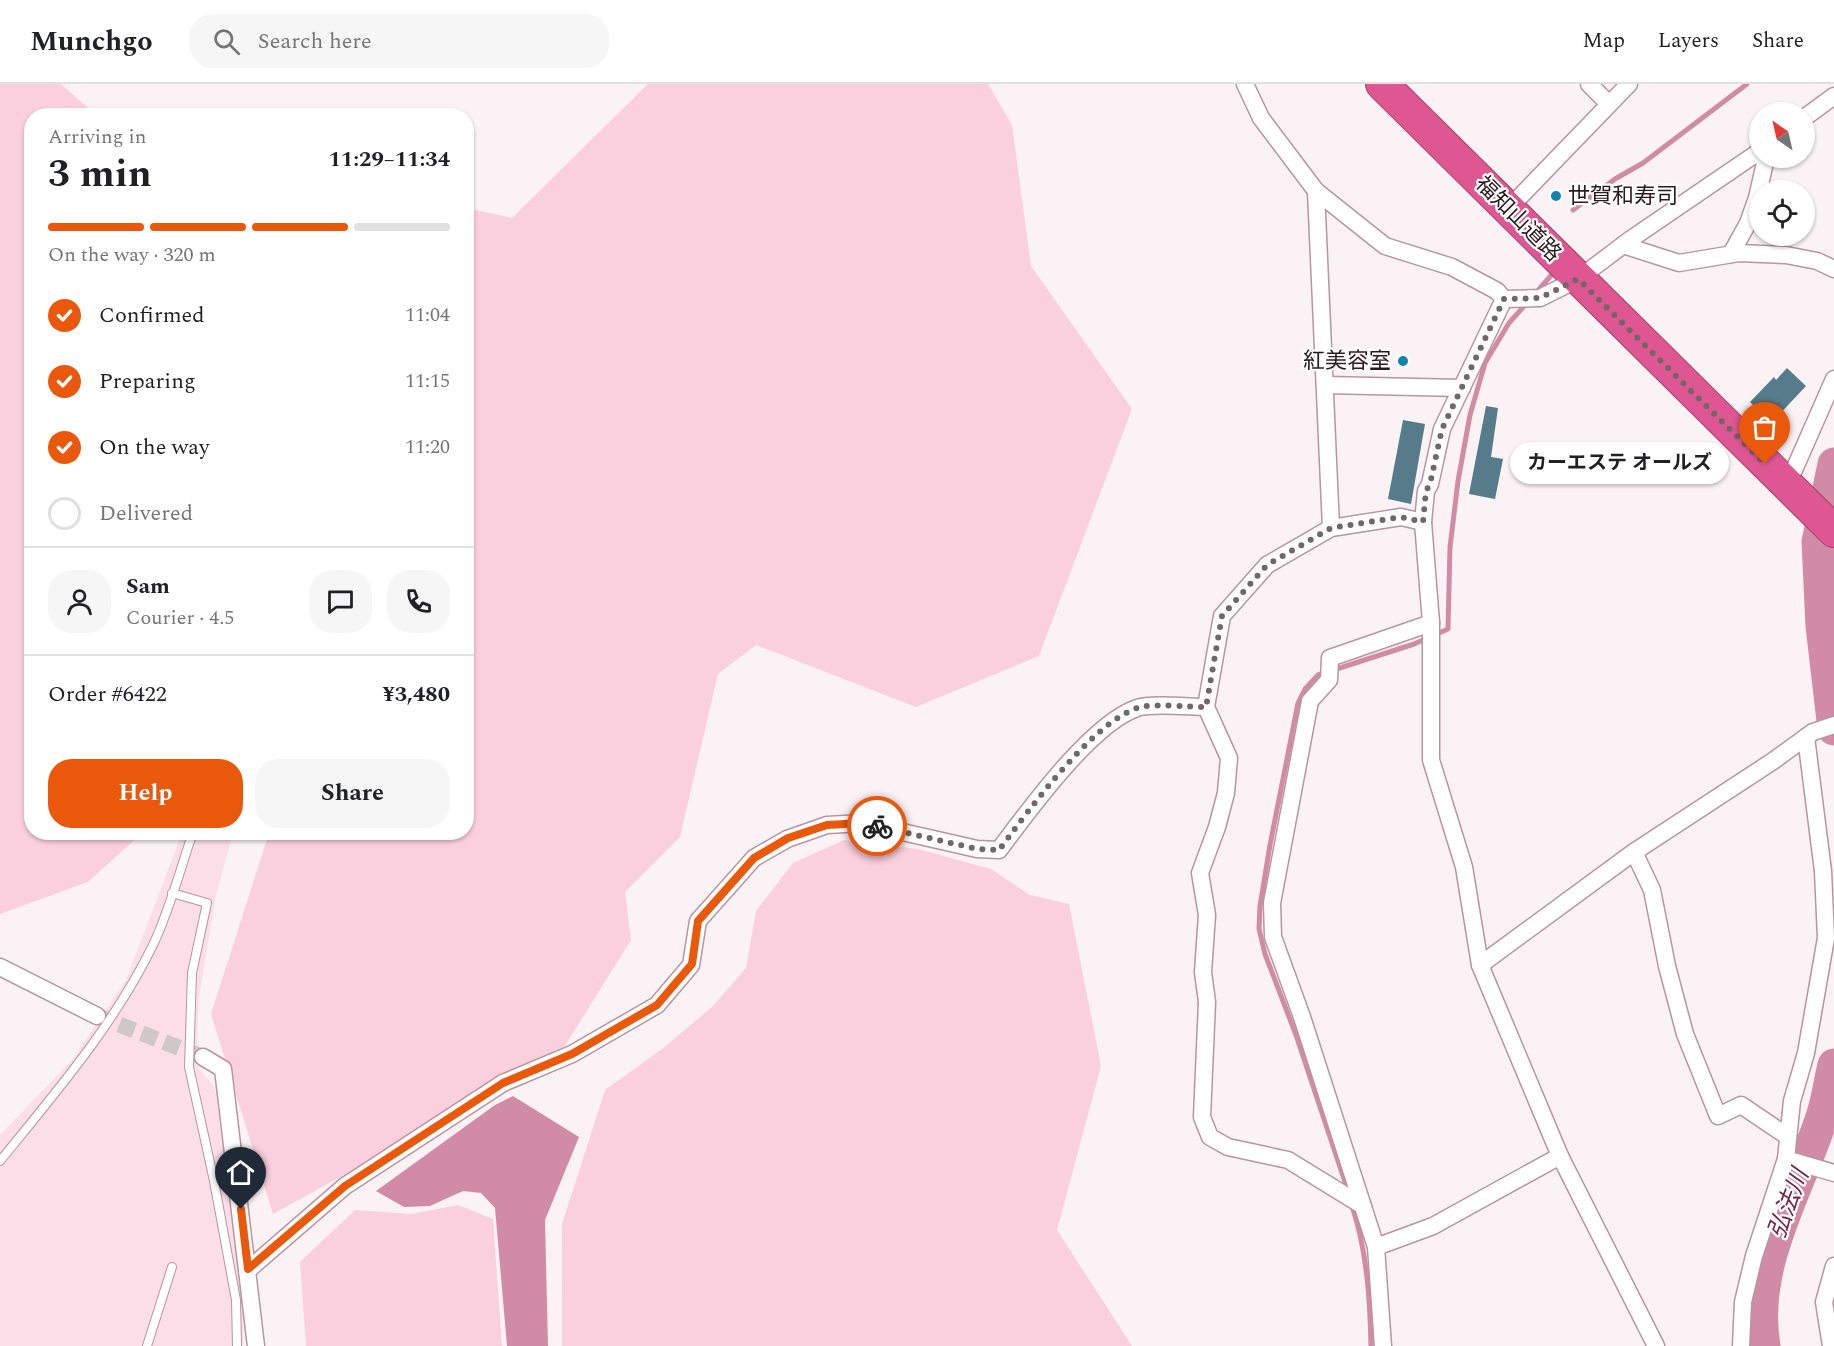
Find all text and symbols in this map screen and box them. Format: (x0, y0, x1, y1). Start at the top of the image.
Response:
search box (189, 14, 609, 68)
text: Munchgo (30, 20, 153, 63)
icon: search (210, 25, 243, 58)
text: Search here (258, 25, 372, 58)
text: Map (1583, 25, 1625, 57)
text: Layers (1658, 25, 1719, 57)
text: Share (1752, 25, 1804, 57)
north arrow (1749, 102, 1815, 168)
map controls (1749, 102, 1815, 246)
text: Arriving in (48, 122, 146, 152)
text: 11:29–11:34 (328, 143, 450, 176)
text: 3 min (48, 145, 152, 204)
street label: 福知山道路 (1467, 168, 1569, 270)
place label: 世賀和寿司 (1568, 180, 1678, 213)
button: locate (1749, 180, 1815, 246)
marker: 世賀和寿司 (1549, 189, 1563, 203)
text: On the way · 320 m (48, 240, 216, 270)
icon: check (48, 299, 81, 332)
text: Confirmed (99, 299, 205, 332)
text: 11:04 (405, 300, 450, 330)
place label: 紅美容室 (1303, 345, 1391, 378)
marker: 紅美容室 (1396, 354, 1410, 368)
icon: check (48, 365, 81, 398)
text: Preparing (99, 365, 196, 398)
text: 11:15 (405, 366, 450, 396)
pin (1739, 402, 1790, 464)
icon: bag (1748, 411, 1781, 444)
icon: check (48, 431, 81, 464)
text: On the way (99, 431, 210, 464)
text: 11:20 (405, 432, 450, 462)
callout: カーエステ オールズ (1510, 443, 1729, 485)
text: カーエステ オールズ (1527, 448, 1712, 478)
text: Delivered (99, 497, 193, 530)
button: person (48, 570, 111, 633)
text: Sam (126, 570, 170, 603)
button: chat (309, 570, 372, 633)
button: phone (387, 570, 450, 633)
text: Courier · 4.5 (126, 603, 234, 633)
text: Order #6422 (48, 678, 167, 711)
text: ¥3,480 (382, 678, 450, 711)
button: Help (48, 759, 243, 828)
button: Share (255, 759, 450, 828)
courier (847, 796, 907, 856)
icon: bike (861, 810, 894, 843)
pin (215, 1147, 266, 1209)
icon: home (224, 1156, 257, 1189)
water label: 弘法川 (1759, 1161, 1820, 1244)

